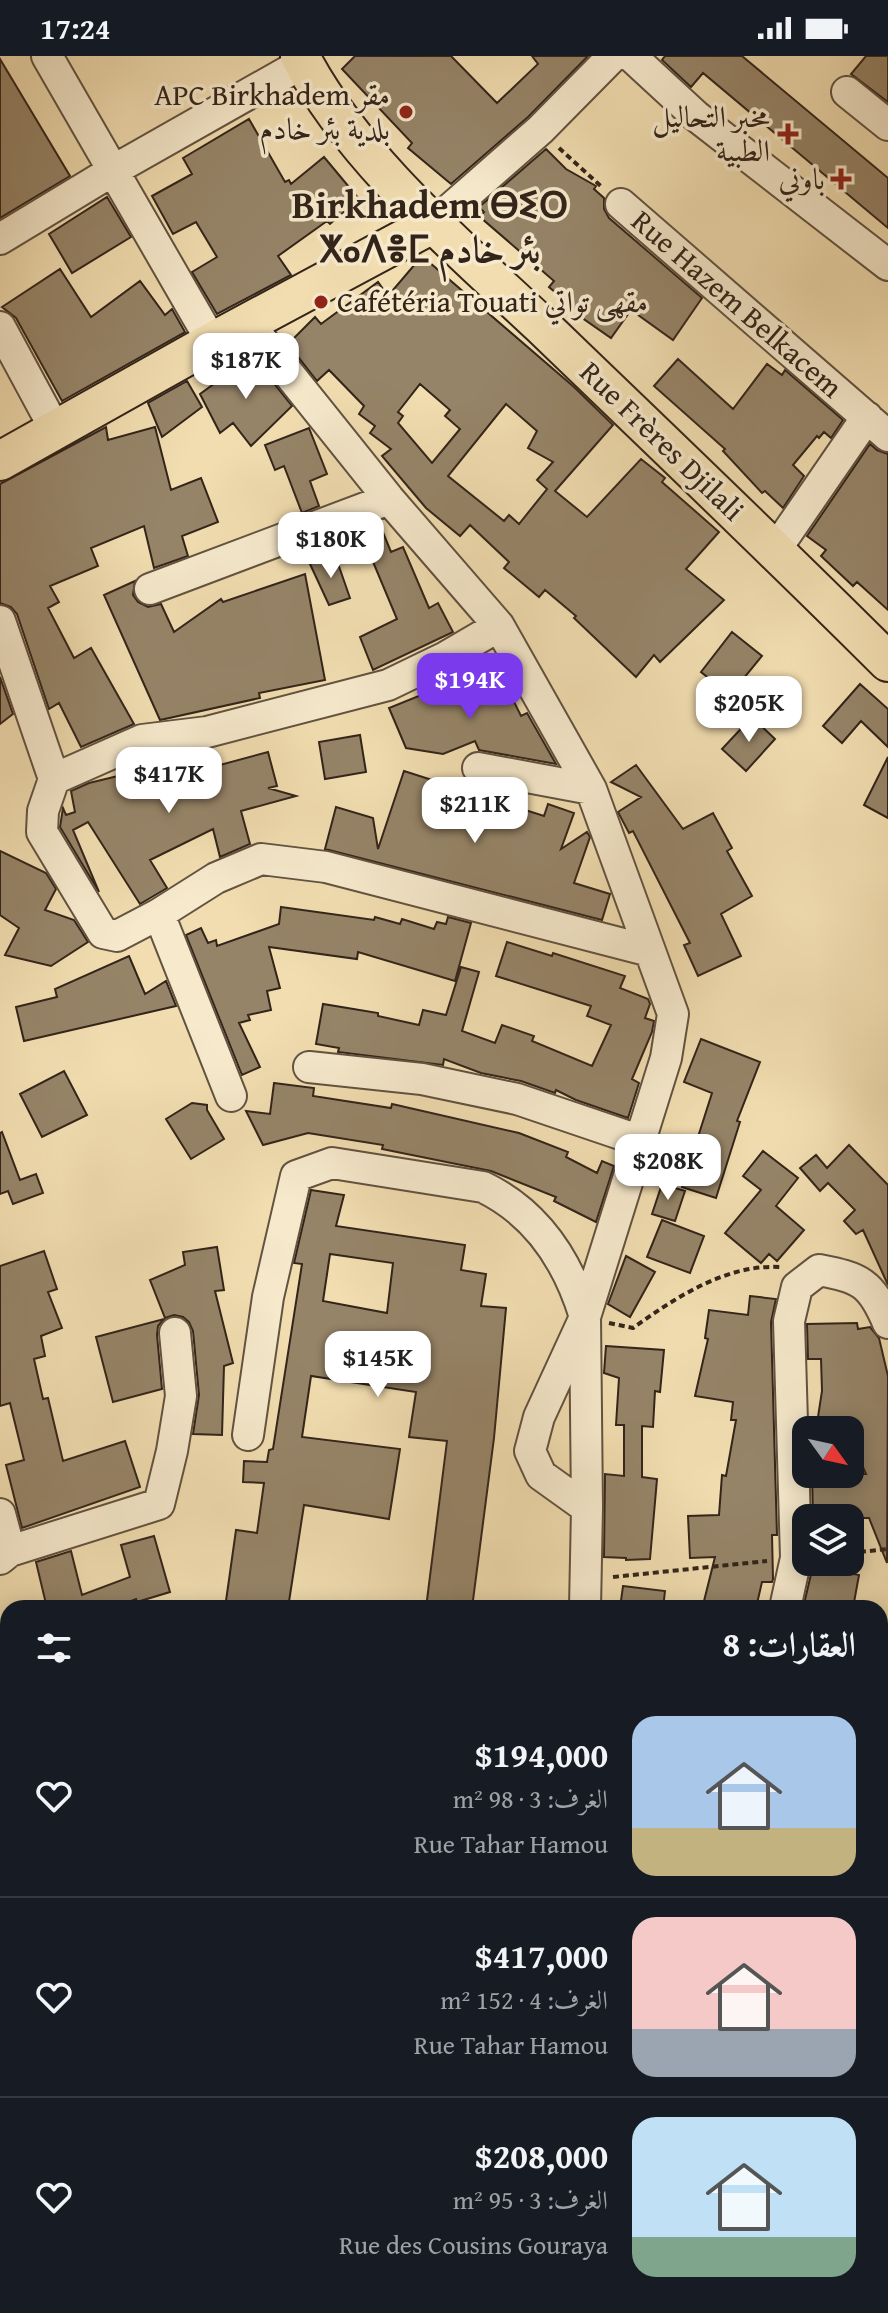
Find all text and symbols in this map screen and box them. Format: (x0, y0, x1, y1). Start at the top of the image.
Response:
text: 17:24 (40, 6, 111, 50)
place label: APC Birkhadem مقر بلدية بئر خادم (154, 72, 390, 155)
place label: مخبر التحاليل الطبية (652, 94, 770, 172)
marker: APC Birkhadem مقر بلدية بئر خادم (397, 103, 415, 121)
marker: مخبر التحاليل الطبية (777, 123, 799, 145)
place label: باوني (778, 156, 825, 203)
marker: باوني (832, 170, 850, 188)
district label: Birkhadem ⴱⵉⵔ ⵅⴰⴷⴻⵎ بئر خادم (292, 176, 568, 283)
street label: Rue Hazem Belkacem (622, 199, 853, 408)
place label: Cafétéria Touati مقهى تواتي (337, 279, 648, 326)
marker: Cafétéria Touati مقهى تواتي (312, 293, 330, 311)
pin: $187K (190, 333, 302, 401)
text: $187K (211, 339, 281, 378)
street label: Rue Frères Djilali (570, 350, 755, 530)
pin: $180K (275, 512, 387, 580)
text: $180K (296, 518, 366, 557)
pin: $194K (414, 653, 526, 721)
text: $194K (435, 659, 505, 698)
pin: $205K (693, 676, 805, 744)
text: $205K (714, 682, 784, 721)
pin: $417K (113, 747, 225, 815)
text: $417K (134, 753, 204, 792)
pin: $211K (419, 777, 531, 845)
text: $211K (440, 783, 510, 822)
pin: $208K (612, 1134, 724, 1202)
text: $208K (633, 1140, 703, 1179)
pin: $145K (322, 1331, 434, 1399)
text: $145K (343, 1337, 413, 1376)
north arrow (792, 1416, 864, 1488)
map controls (792, 1416, 864, 1576)
button: layers (792, 1504, 864, 1576)
text: العقارات: 8 (722, 1619, 856, 1668)
icon: filters (32, 1626, 76, 1670)
text: $194,000 (475, 1730, 608, 1779)
icon: home (696, 1748, 792, 1844)
icon: heart (32, 1774, 76, 1818)
text: الغرف: 3 · 98 m² (453, 1779, 608, 1818)
text: Rue Tahar Hamou (414, 1824, 608, 1863)
text: $417,000 (475, 1931, 608, 1980)
icon: home (696, 1949, 792, 2045)
icon: heart (32, 1975, 76, 2019)
text: الغرف: 4 · 152 m² (440, 1980, 608, 2019)
text: Rue Tahar Hamou (414, 2025, 608, 2064)
text: $208,000 (475, 2131, 608, 2180)
icon: home (696, 2149, 792, 2245)
icon: heart (32, 2175, 76, 2219)
text: الغرف: 3 · 95 m² (453, 2180, 608, 2219)
text: Rue des Cousins Gouraya (339, 2225, 608, 2264)

